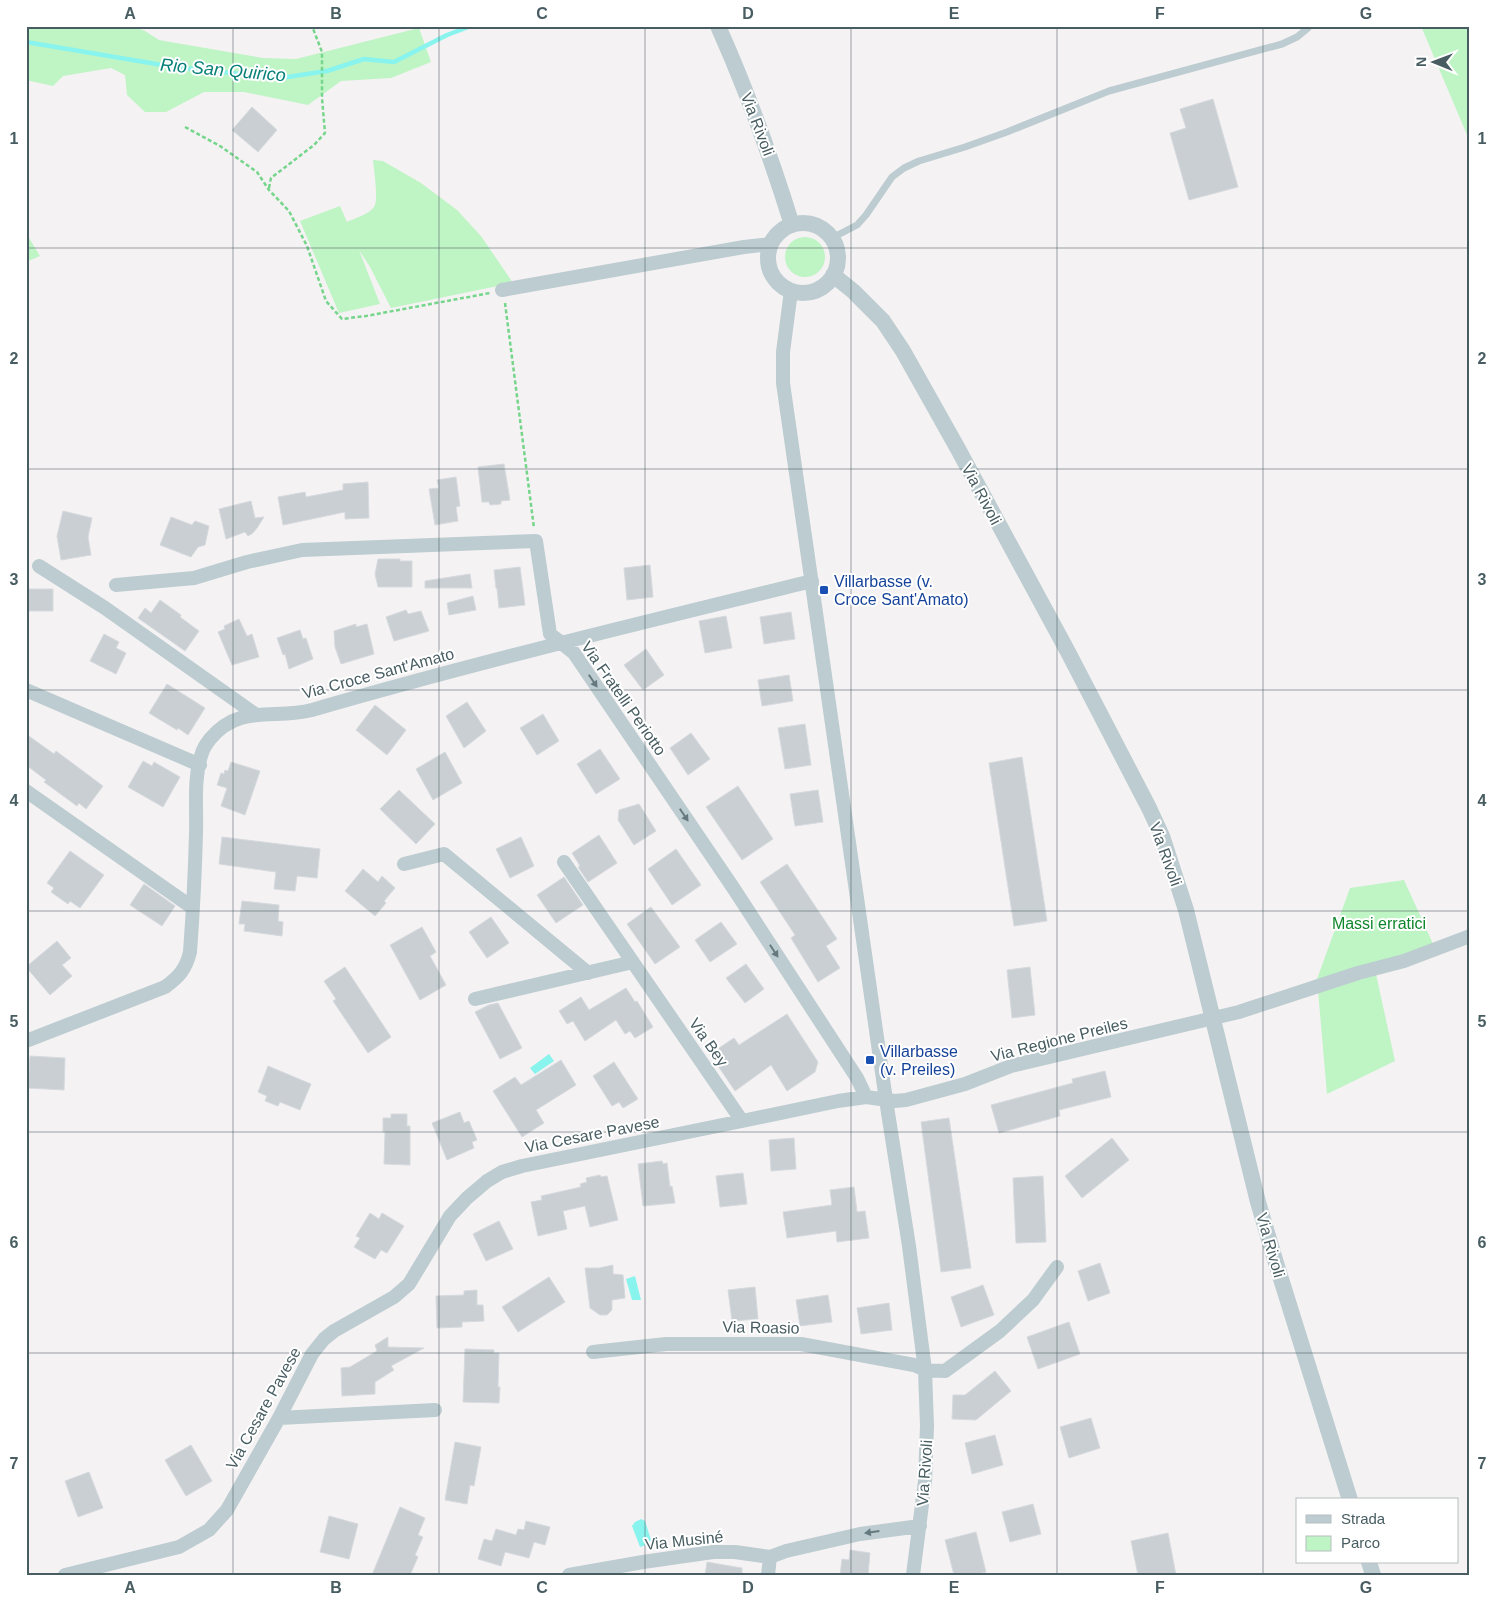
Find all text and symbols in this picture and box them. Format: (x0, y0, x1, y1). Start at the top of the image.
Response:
text: A (124, 5, 136, 22)
text: B (330, 5, 342, 22)
text: C (536, 5, 548, 22)
text: D (742, 5, 754, 22)
text: E (949, 5, 960, 22)
text: F (1155, 5, 1165, 22)
text: G (1360, 5, 1372, 22)
north arrow (1408, 38, 1458, 88)
water label: Rio San Quirico (159, 55, 287, 85)
text: N (1413, 57, 1429, 67)
street label: Via Rivoli (738, 90, 777, 158)
text: 1 (10, 130, 19, 147)
text: 1 (1478, 130, 1487, 147)
text: 2 (10, 350, 19, 367)
text: 2 (1478, 350, 1487, 367)
street label: Via Rivoli (958, 461, 1005, 528)
text: 3 (10, 571, 19, 588)
text: 3 (1478, 571, 1487, 588)
place label: Villarbasse (v. Croce Sant'Amato) (834, 573, 969, 608)
marker: Villarbasse (v. Croce Sant'Amato) (818, 584, 830, 596)
street label: Via Fratelli Periotto (578, 638, 669, 758)
street label: Via Croce Sant'Amato (300, 645, 456, 702)
one-way arrow (588, 674, 598, 688)
text: 4 (10, 792, 19, 809)
text: 4 (1478, 792, 1487, 809)
one-way arrow (679, 809, 689, 822)
street label: Via Rivoli (1146, 820, 1185, 888)
park label: Massi erratici (1332, 915, 1426, 932)
one-way arrow (769, 944, 779, 957)
text: 5 (10, 1013, 19, 1030)
text: 5 (1478, 1013, 1487, 1030)
street label: Via Regione Preiles (989, 1014, 1129, 1065)
street label: Via Bey (686, 1015, 731, 1070)
place label: Villarbasse (v. Preiles) (880, 1043, 958, 1078)
marker: Villarbasse (v. Preiles) (864, 1054, 876, 1066)
street label: Via Cesare Pavese (523, 1113, 661, 1156)
street label: Via Rivoli (1253, 1211, 1288, 1279)
text: 6 (10, 1234, 19, 1251)
text: 6 (1478, 1234, 1487, 1251)
street label: Via Roasio (722, 1318, 800, 1337)
street label: Via Cesare Pavese (223, 1344, 304, 1472)
street label: Via Rivoli (914, 1439, 935, 1507)
text: 7 (10, 1455, 19, 1472)
text: 7 (1478, 1455, 1487, 1472)
legend (1296, 1498, 1458, 1564)
text: Strada (1341, 1510, 1386, 1527)
street label: Via Musiné (644, 1528, 724, 1553)
one-way arrow (863, 1528, 879, 1536)
text: Parco (1341, 1534, 1380, 1551)
text: A (124, 1579, 136, 1596)
text: B (330, 1579, 342, 1596)
text: C (536, 1579, 548, 1596)
text: D (742, 1579, 754, 1596)
text: E (949, 1579, 960, 1596)
text: F (1155, 1579, 1165, 1596)
text: G (1360, 1579, 1372, 1596)

